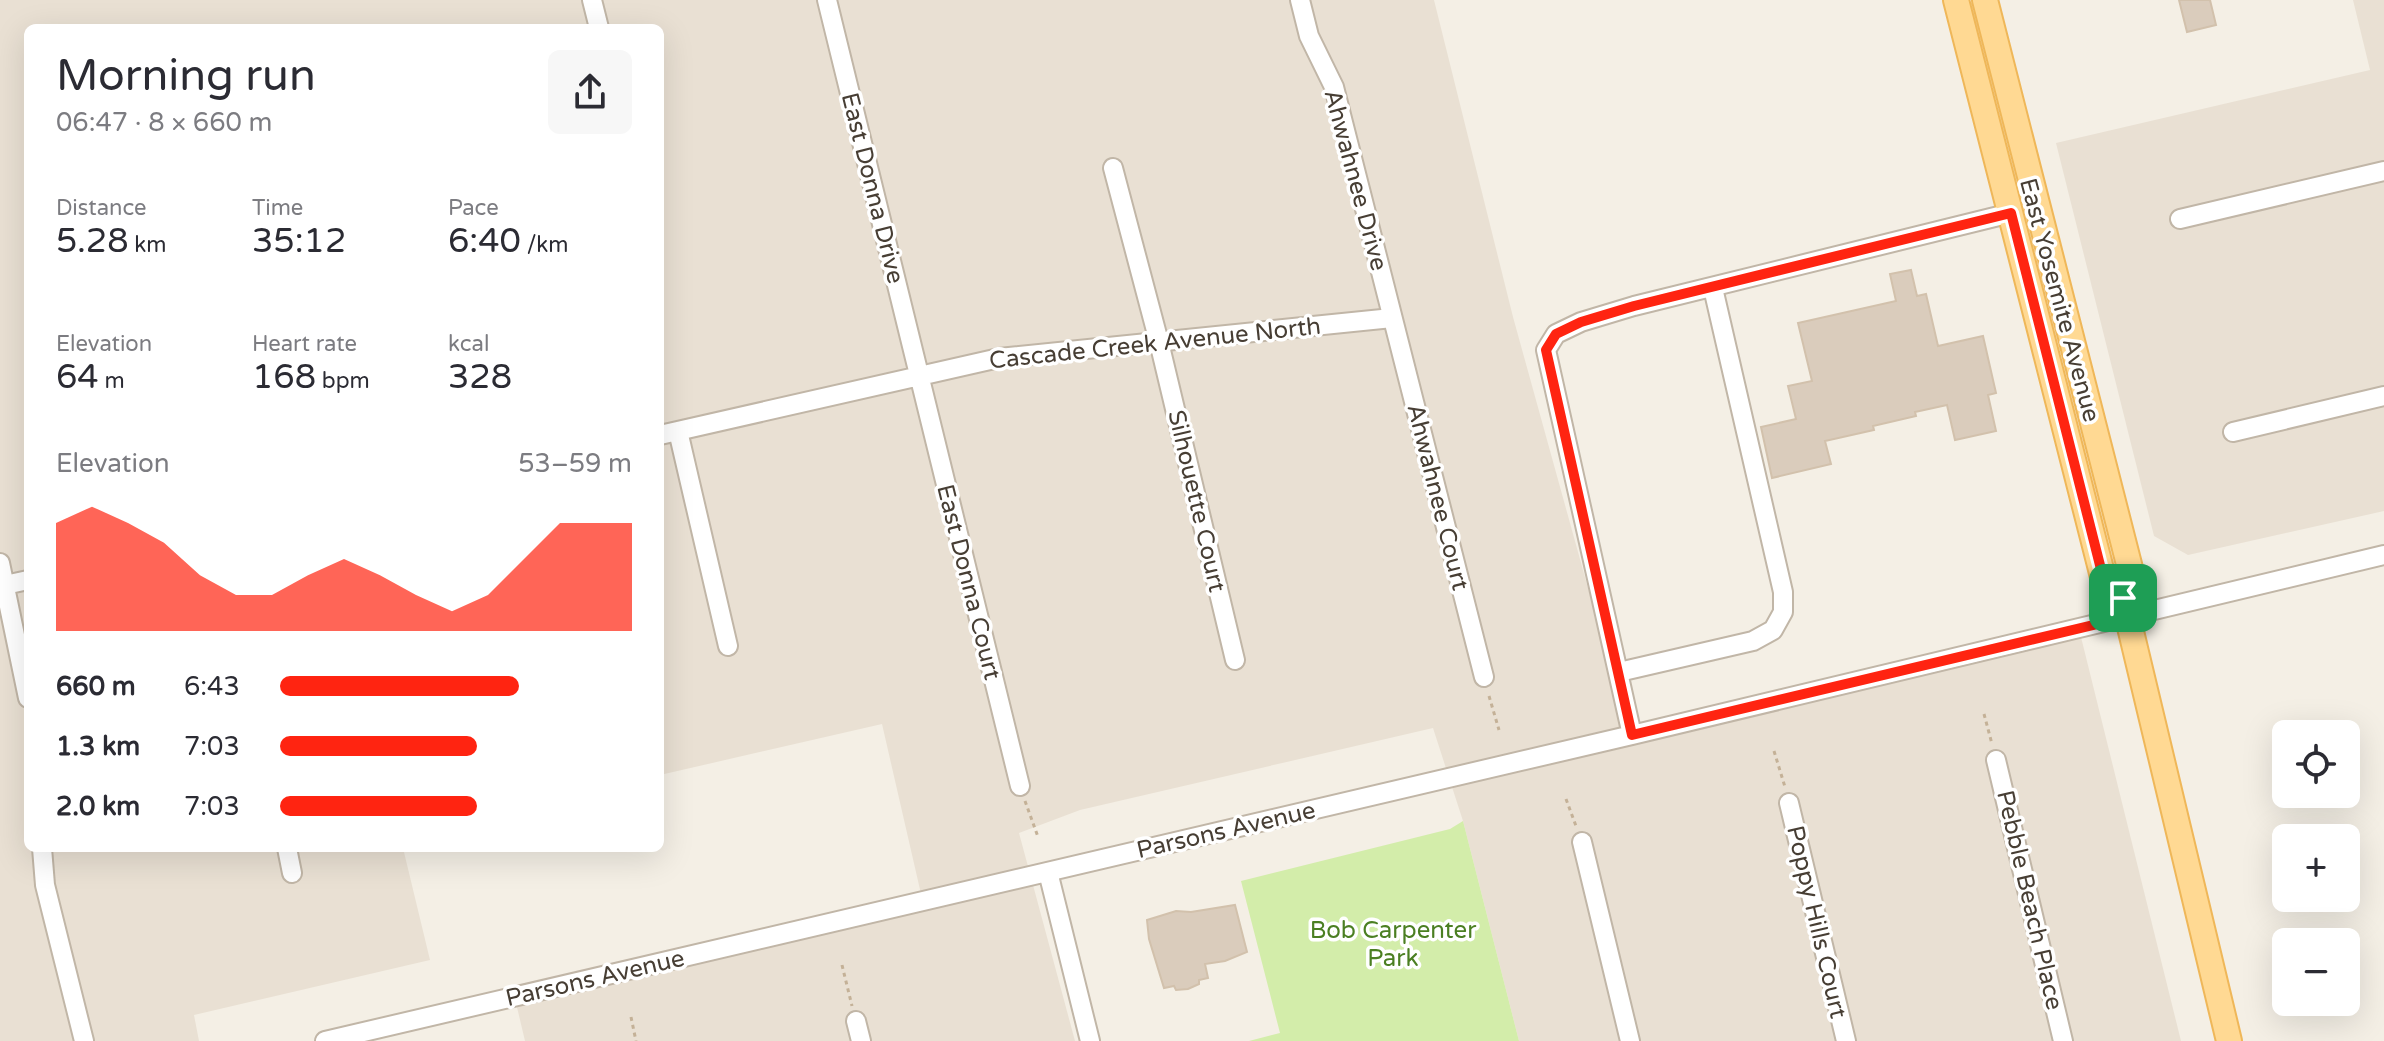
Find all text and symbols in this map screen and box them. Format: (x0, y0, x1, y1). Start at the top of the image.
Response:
text: Morning run (56, 50, 316, 103)
button: share (548, 50, 632, 134)
street label: Ahwahnee Drive (1317, 86, 1394, 274)
street label: East Donna Drive (835, 90, 910, 287)
text: 06:47 · 8 × 660 m (56, 107, 272, 138)
street label: East Yosemite Avenue (2013, 175, 2106, 425)
text: Distance (56, 195, 147, 221)
text: Time (252, 195, 303, 221)
text: Pace (448, 195, 499, 221)
text: 5.28 (56, 221, 129, 262)
text: 35:12 (252, 221, 346, 262)
text: 6:40 (448, 221, 521, 262)
text: km (129, 232, 166, 258)
text: /km (521, 232, 569, 258)
street label: Cascade Creek Avenue North (988, 312, 1322, 375)
text: Elevation (56, 331, 152, 357)
text: Heart rate (252, 331, 357, 357)
text: kcal (448, 331, 489, 357)
text: 64 (56, 357, 99, 398)
text: 168 (252, 357, 316, 398)
text: 328 (448, 357, 512, 398)
text: m (99, 368, 125, 394)
text: bpm (316, 368, 370, 394)
street label: Ahwahnee Court (1400, 401, 1475, 593)
street label: Silhouette Court (1161, 407, 1232, 595)
text: Elevation (56, 448, 170, 479)
text: 53–59 m (518, 448, 632, 479)
street label: East Donna Court (930, 481, 1007, 683)
pin (2089, 564, 2157, 632)
icon: arrive (2101, 576, 2145, 620)
text: 660 m (56, 671, 136, 702)
text: 6:43 (184, 671, 240, 702)
map controls (2272, 720, 2360, 1016)
button: locate (2272, 720, 2360, 808)
text: 1.3 km (56, 731, 140, 762)
text: 7:03 (184, 731, 240, 762)
street label: Pebble Beach Place (1990, 788, 2069, 1013)
text: 2.0 km (56, 791, 140, 822)
text: 7:03 (184, 791, 240, 822)
street label: Parsons Avenue (1134, 796, 1318, 865)
street label: Poppy Hills Court (1780, 823, 1853, 1021)
button: + (2272, 824, 2360, 912)
park label: Bob Carpenter Park (1310, 916, 1477, 973)
button: − (2272, 928, 2360, 1016)
street label: Parsons Avenue (503, 944, 687, 1013)

